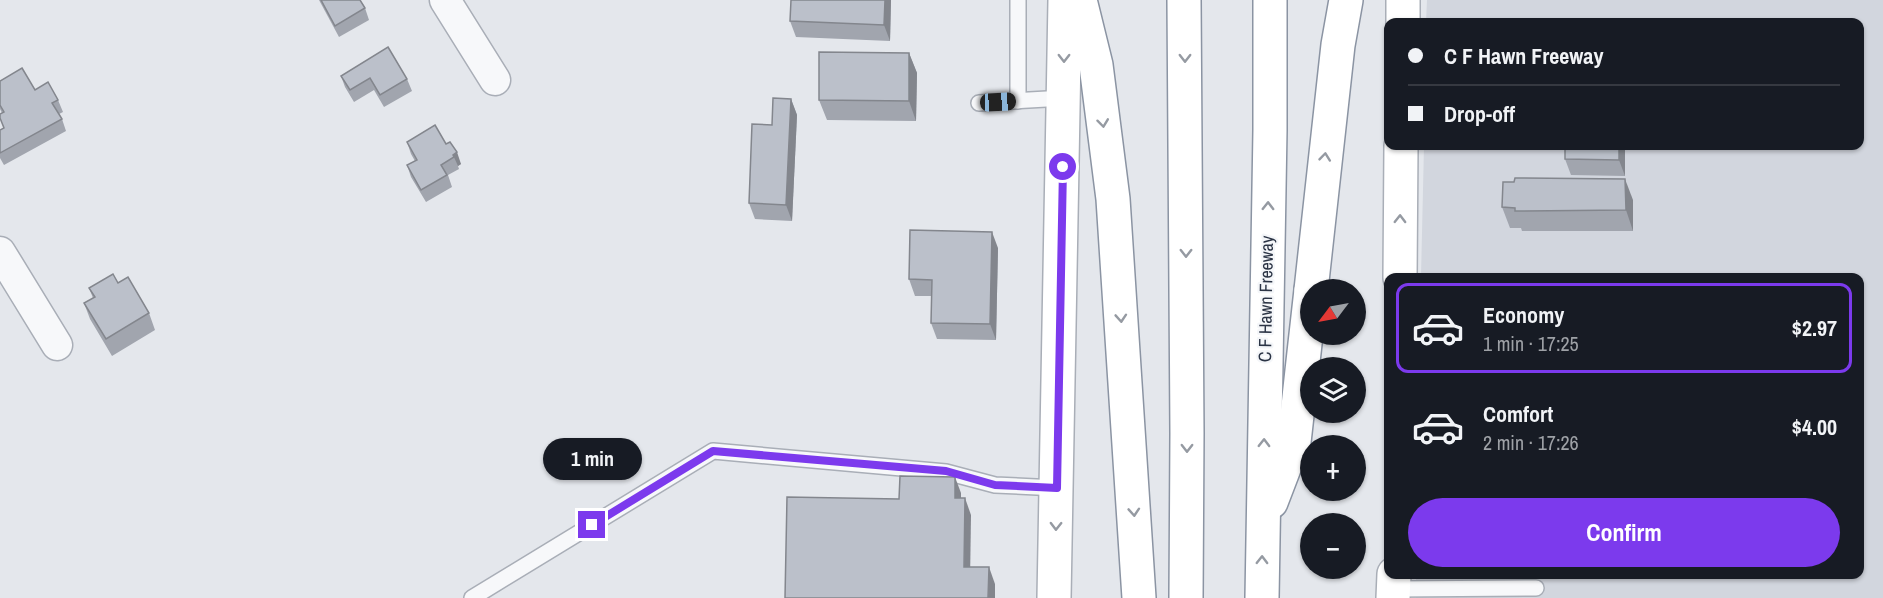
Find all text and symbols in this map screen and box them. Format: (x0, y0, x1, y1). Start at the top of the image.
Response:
text: C F Hawn Freeway (1444, 41, 1603, 71)
one-way arrow (1058, 54, 1070, 63)
one-way arrow (1178, 54, 1191, 63)
car (980, 92, 1016, 112)
text: Drop-off (1444, 99, 1515, 129)
one-way arrow (1096, 119, 1109, 128)
route start (1049, 153, 1076, 180)
one-way arrow (1318, 153, 1331, 162)
one-way arrow (1262, 202, 1274, 211)
one-way arrow (1394, 215, 1407, 224)
street label: C F Hawn Freeway (1252, 235, 1279, 362)
one-way arrow (1180, 249, 1192, 258)
north arrow (1300, 279, 1366, 345)
map controls (1300, 279, 1366, 579)
text: Economy (1483, 300, 1564, 330)
icon: car (1411, 301, 1465, 355)
one-way arrow (1114, 313, 1127, 322)
text: $2.97 (1792, 313, 1837, 343)
text: 1 min · 17:25 (1483, 330, 1579, 357)
button: layers (1300, 357, 1366, 423)
text: Comfort (1483, 399, 1553, 429)
icon: car (1411, 400, 1465, 454)
text: $4.00 (1792, 412, 1837, 442)
text: 2 min · 17:26 (1483, 429, 1579, 456)
button: + (1300, 435, 1366, 501)
callout: 1 min (542, 438, 642, 480)
one-way arrow (1258, 439, 1270, 448)
one-way arrow (1181, 444, 1193, 453)
text: 1 min (571, 445, 614, 472)
button: Confirm (1408, 498, 1840, 567)
one-way arrow (1127, 508, 1140, 517)
route end (578, 511, 605, 538)
button: − (1300, 513, 1366, 579)
one-way arrow (1050, 522, 1062, 531)
one-way arrow (1256, 556, 1268, 565)

